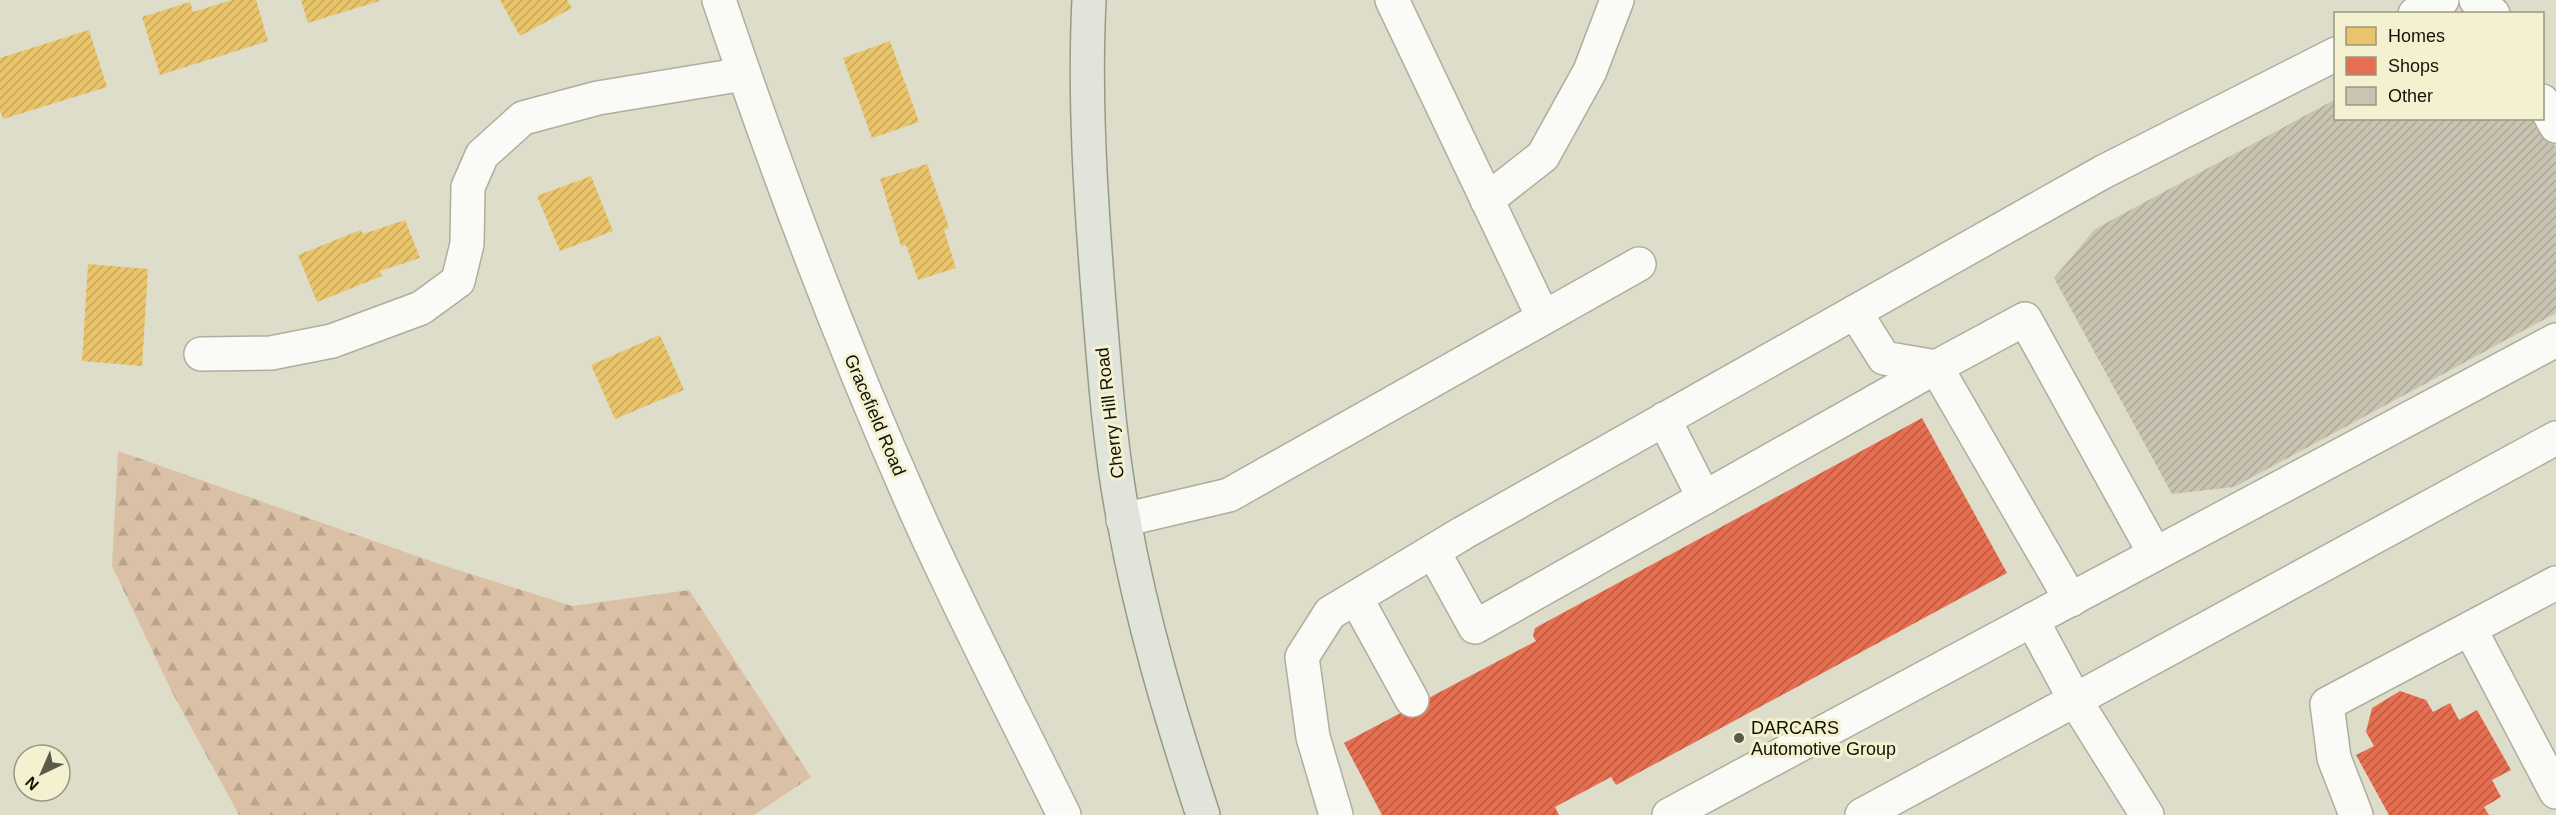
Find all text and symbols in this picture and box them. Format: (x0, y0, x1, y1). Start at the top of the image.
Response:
legend (2334, 12, 2544, 120)
text: Homes (2388, 26, 2445, 46)
text: Shops (2388, 56, 2439, 76)
text: Other (2388, 86, 2433, 106)
street label: Cherry Hill Road (1092, 346, 1128, 480)
street label: Gracefield Road (840, 351, 910, 479)
place label: DARCARS Automotive Group (1751, 718, 1896, 759)
marker: DARCARS Automotive Group (1732, 731, 1746, 745)
north arrow (12, 743, 72, 803)
text: N (22, 773, 42, 794)

